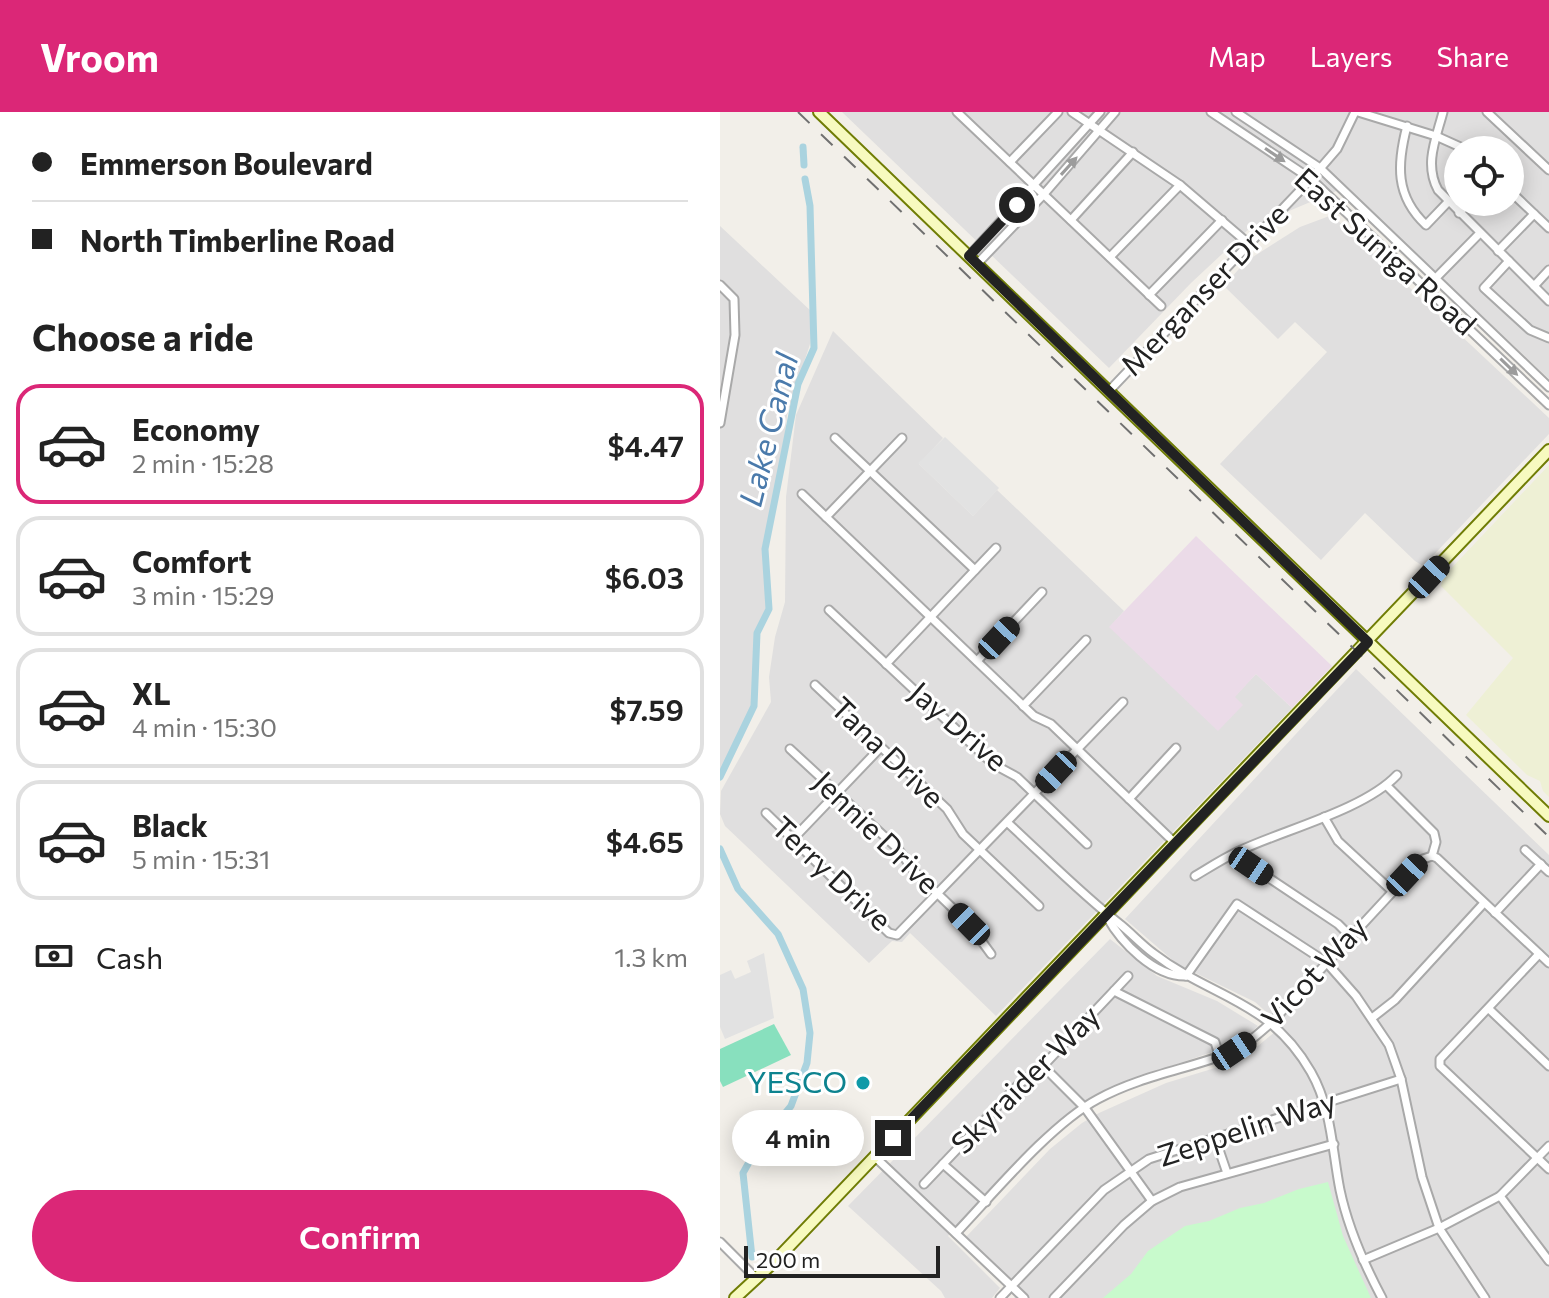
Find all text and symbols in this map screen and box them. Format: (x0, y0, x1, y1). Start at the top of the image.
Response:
text: Vroom (40, 33, 159, 80)
text: Map (1208, 39, 1266, 73)
text: Layers (1310, 39, 1392, 73)
text: Share (1436, 39, 1509, 73)
map controls (1444, 136, 1524, 216)
button: locate (1444, 136, 1524, 216)
text: Emmerson Boulevard (80, 144, 373, 181)
one-way arrow (1265, 148, 1286, 163)
one-way arrow (1059, 157, 1077, 176)
street label: East Suniga Road (1288, 159, 1485, 341)
route start (999, 187, 1035, 223)
street label: Merganser Drive (1112, 194, 1295, 382)
text: North Timberline Road (80, 221, 395, 258)
text: Choose a ride (32, 314, 253, 358)
water label: Lake Canal (729, 348, 806, 510)
one-way arrow (1499, 358, 1518, 376)
icon: car (36, 408, 108, 480)
text: Economy (132, 410, 260, 447)
text: $4.47 (607, 426, 684, 463)
text: 2 min · 15:28 (132, 447, 274, 478)
icon: car (36, 540, 108, 612)
text: Comfort (132, 542, 251, 579)
car (1404, 551, 1454, 603)
text: $6.03 (605, 558, 684, 595)
text: 3 min · 15:29 (132, 579, 275, 610)
car (974, 612, 1024, 664)
icon: car (36, 672, 108, 744)
street label: Jay Drive (903, 672, 1016, 778)
text: XL (132, 674, 171, 711)
street label: Tana Drive (824, 688, 953, 814)
text: $7.59 (609, 690, 684, 727)
text: 4 min · 15:30 (132, 711, 277, 742)
car (1031, 746, 1081, 798)
street label: Jennie Drive (807, 762, 948, 900)
icon: car (36, 804, 108, 876)
text: Black (132, 806, 208, 843)
street label: Terry Drive (765, 807, 900, 937)
text: $4.65 (606, 822, 684, 859)
text: 5 min · 15:31 (132, 843, 270, 874)
car (1224, 843, 1278, 889)
car (1382, 849, 1432, 901)
car (944, 899, 994, 949)
street label: Vicot Way (1252, 908, 1374, 1035)
icon: cash (32, 934, 76, 978)
text: Cash (96, 938, 163, 975)
text: 1.3 km (614, 941, 688, 972)
street label: Skyraider Way (942, 996, 1106, 1160)
car (1207, 1028, 1261, 1074)
place label: YESCO (747, 1062, 847, 1099)
marker: YESCO (854, 1074, 872, 1092)
street label: Zeppelin Way (1152, 1080, 1340, 1173)
callout: 4 min (733, 1110, 865, 1166)
route end (875, 1120, 911, 1156)
text: 4 min (765, 1122, 831, 1153)
button: Confirm (32, 1190, 688, 1282)
scale bar (744, 1242, 940, 1278)
text: 200 m (756, 1246, 820, 1273)

